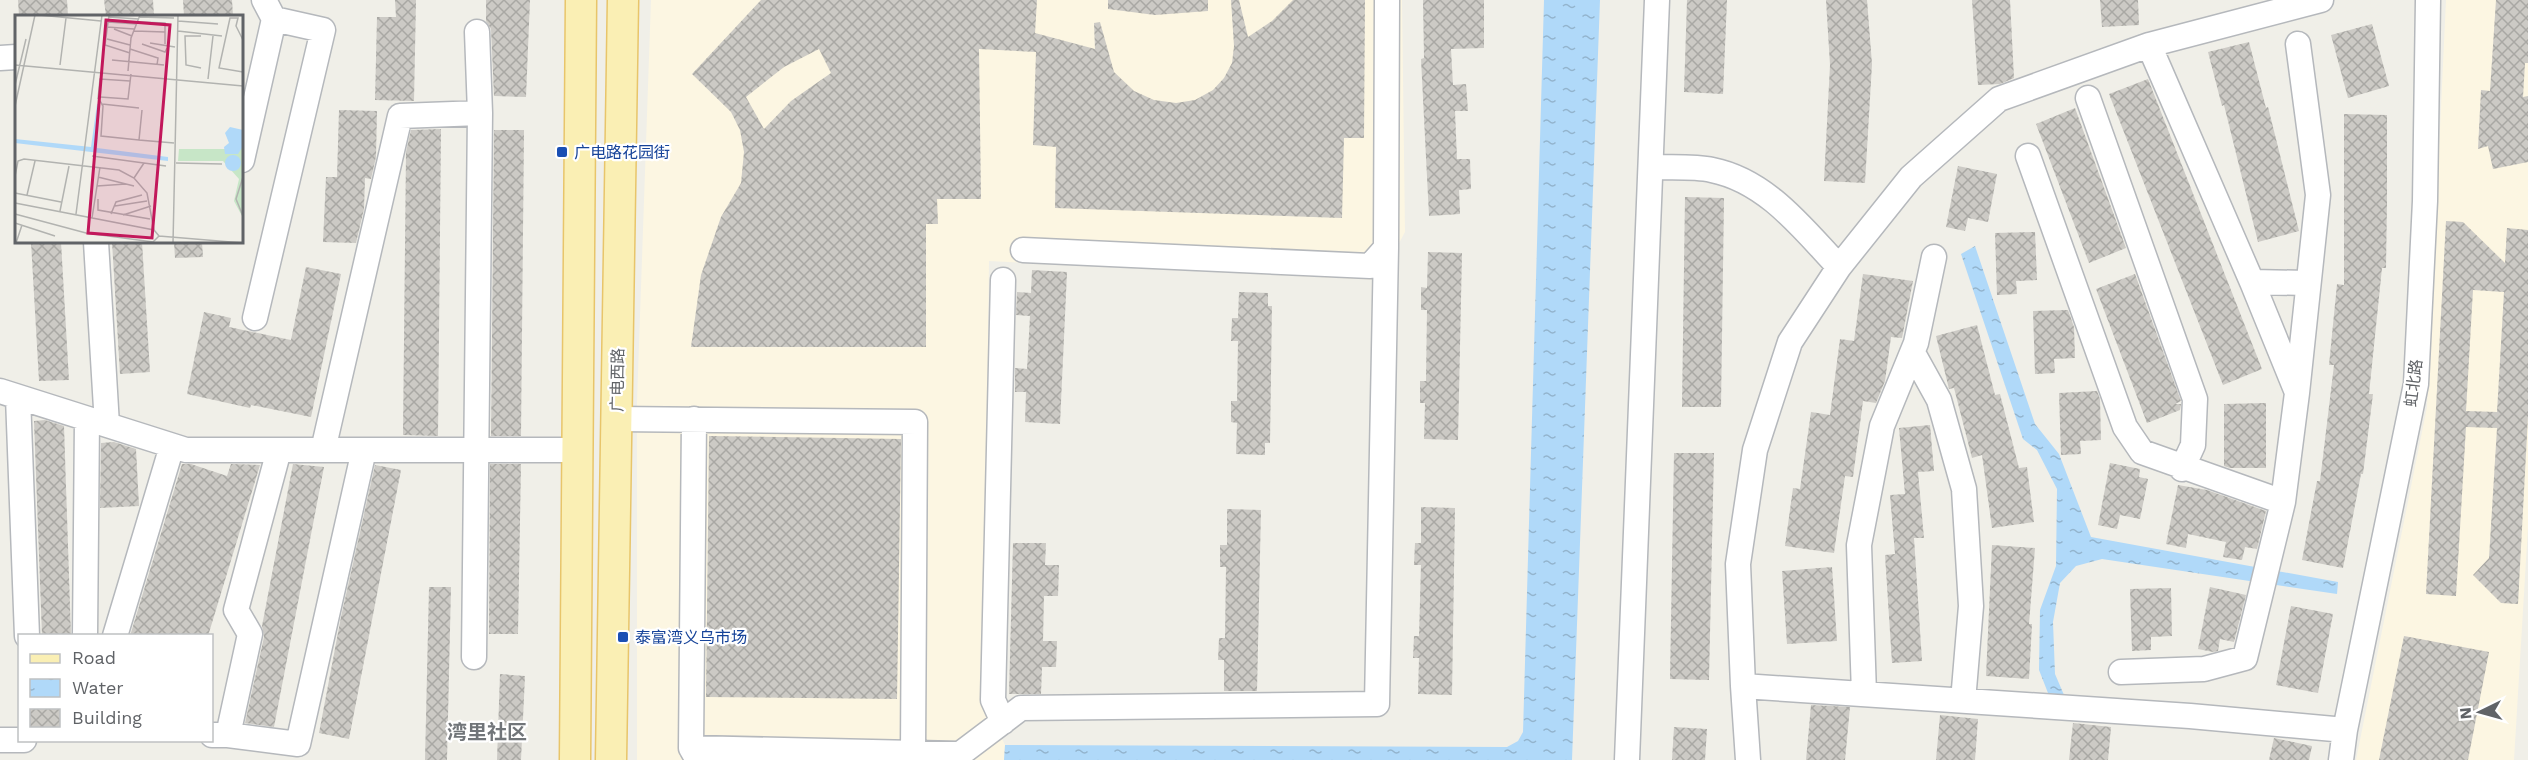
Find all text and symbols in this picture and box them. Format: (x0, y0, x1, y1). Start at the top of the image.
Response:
inset map (15, 15, 243, 243)
place label: 广电路花园街 (574, 143, 670, 162)
marker: 广电路花园街 (555, 145, 569, 159)
street label: 广电西路 (607, 348, 628, 412)
street label: 虹北路 (2401, 358, 2426, 408)
place label: 泰富湾义乌市场 (635, 628, 747, 647)
marker: 泰富湾义乌市场 (616, 630, 630, 644)
legend (18, 634, 213, 742)
text: Road (72, 647, 116, 668)
text: Water (72, 677, 124, 698)
north arrow (2450, 682, 2510, 742)
text: Building (72, 707, 142, 728)
text: N (2456, 707, 2476, 720)
district label: 湾里社区 (447, 720, 527, 744)

